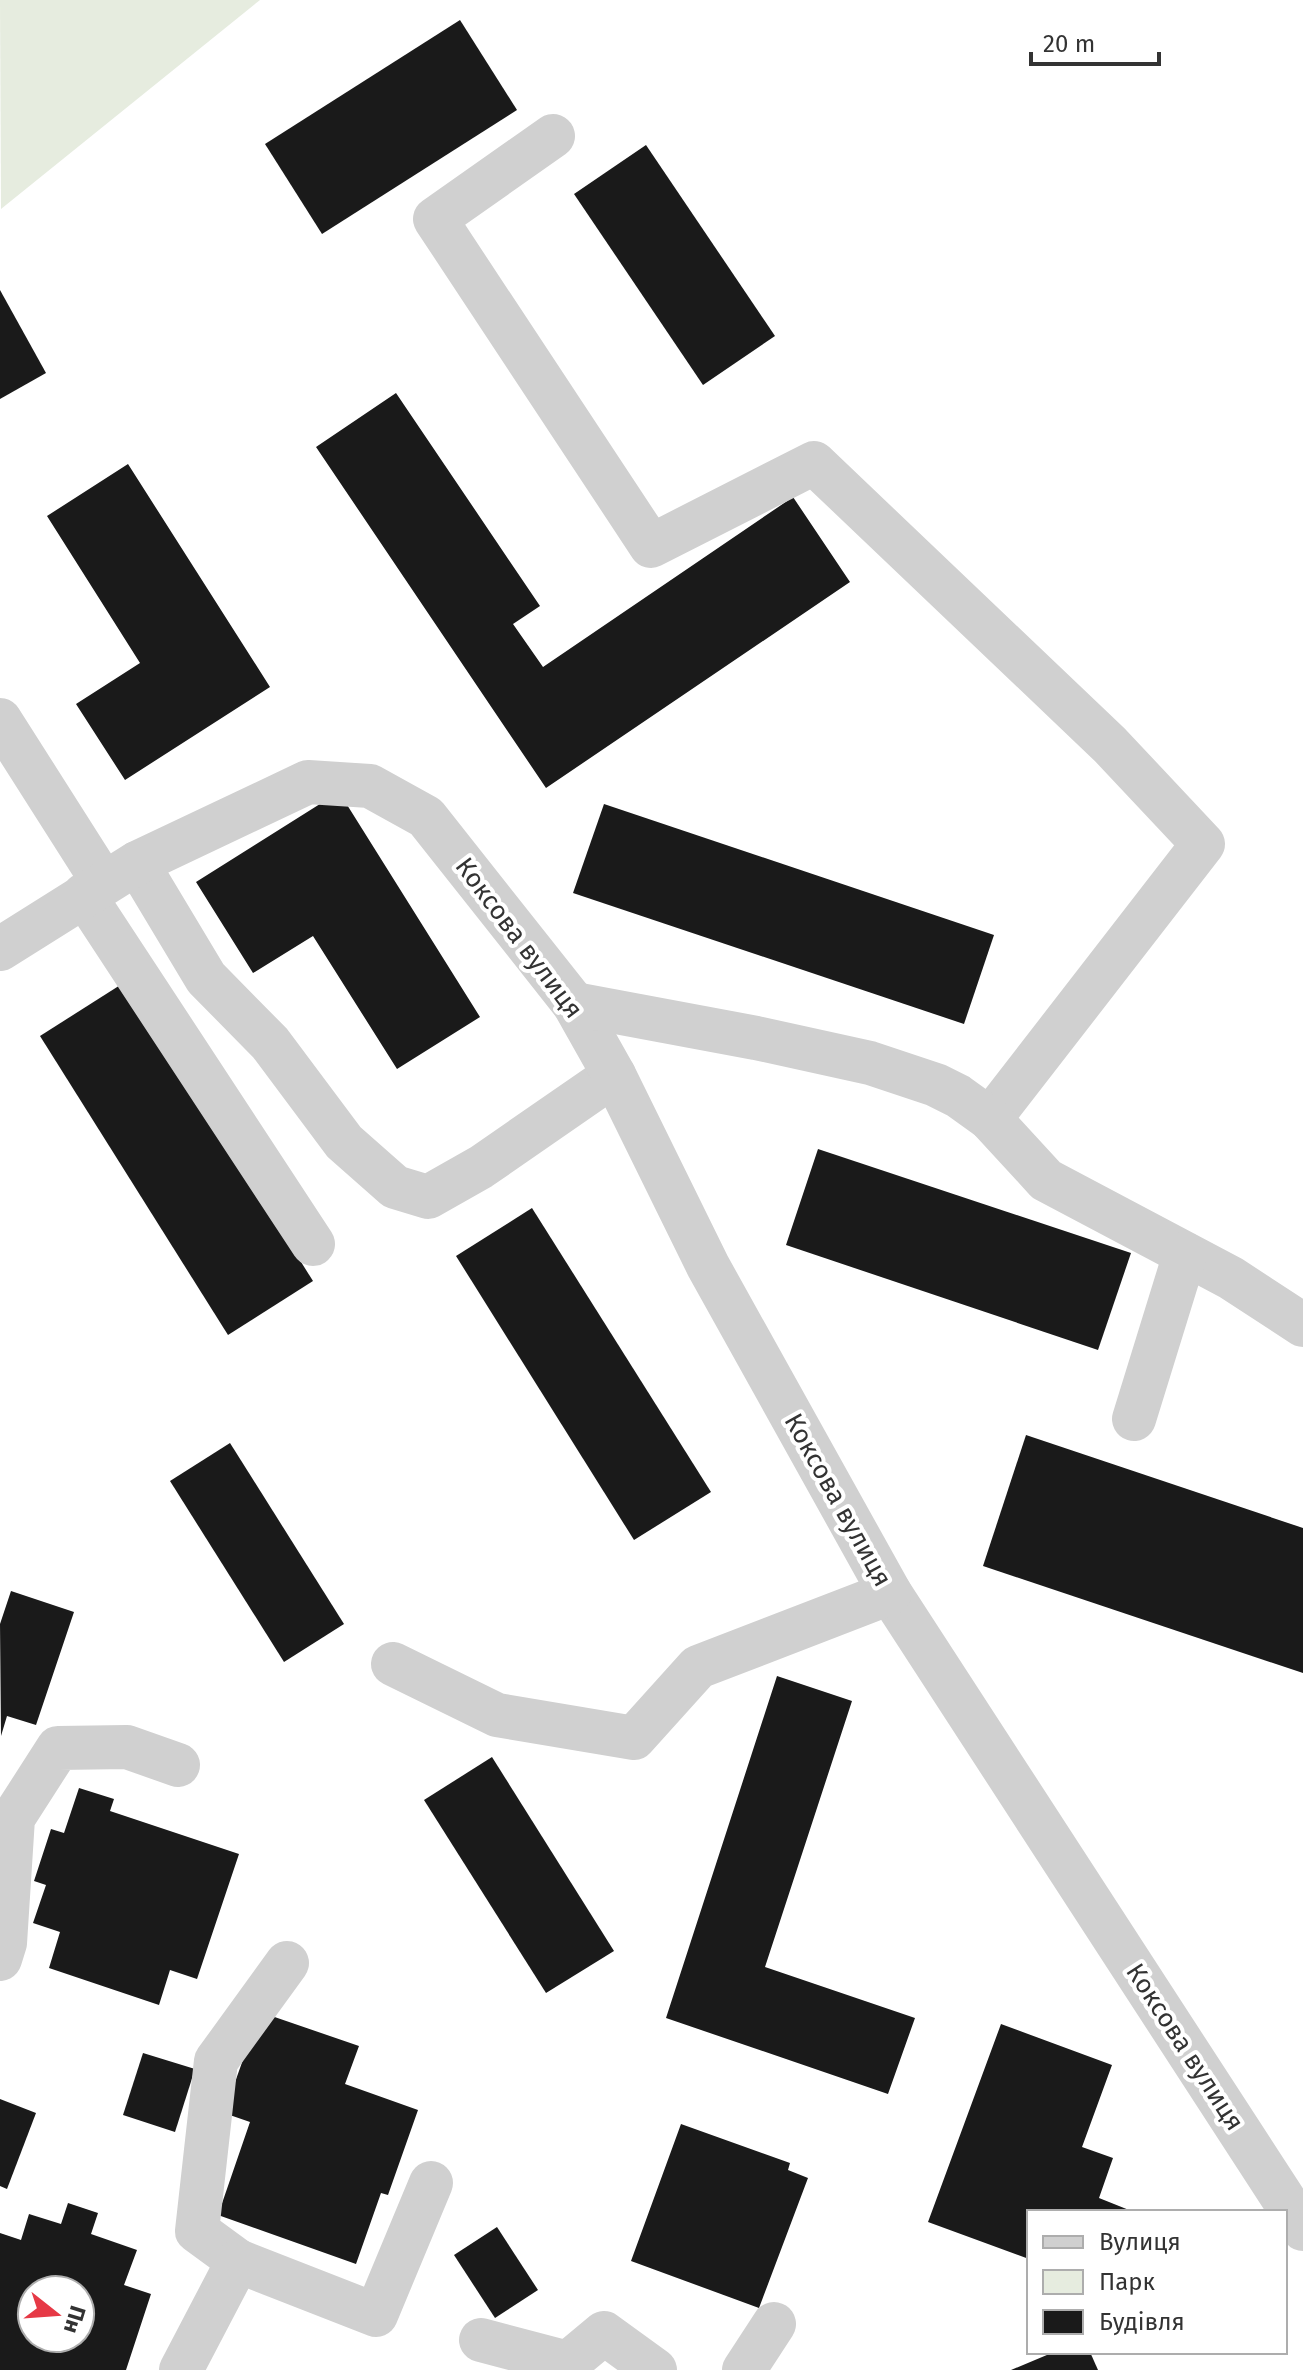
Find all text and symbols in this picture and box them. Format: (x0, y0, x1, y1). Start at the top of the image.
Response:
scale bar (1031, 16, 1159, 66)
text: 20 m (1043, 30, 1095, 58)
street label: Коксова вулиця (449, 852, 589, 1024)
street label: Коксова вулиця (778, 1408, 898, 1592)
street label: Коксова вулиця (1119, 1958, 1251, 2136)
legend (1027, 2210, 1287, 2354)
text: Вулиця (1099, 2228, 1181, 2256)
text: Парк (1099, 2268, 1156, 2296)
north arrow (16, 2274, 96, 2354)
text: Пн (58, 2303, 92, 2337)
text: Будівля (1099, 2308, 1185, 2336)

